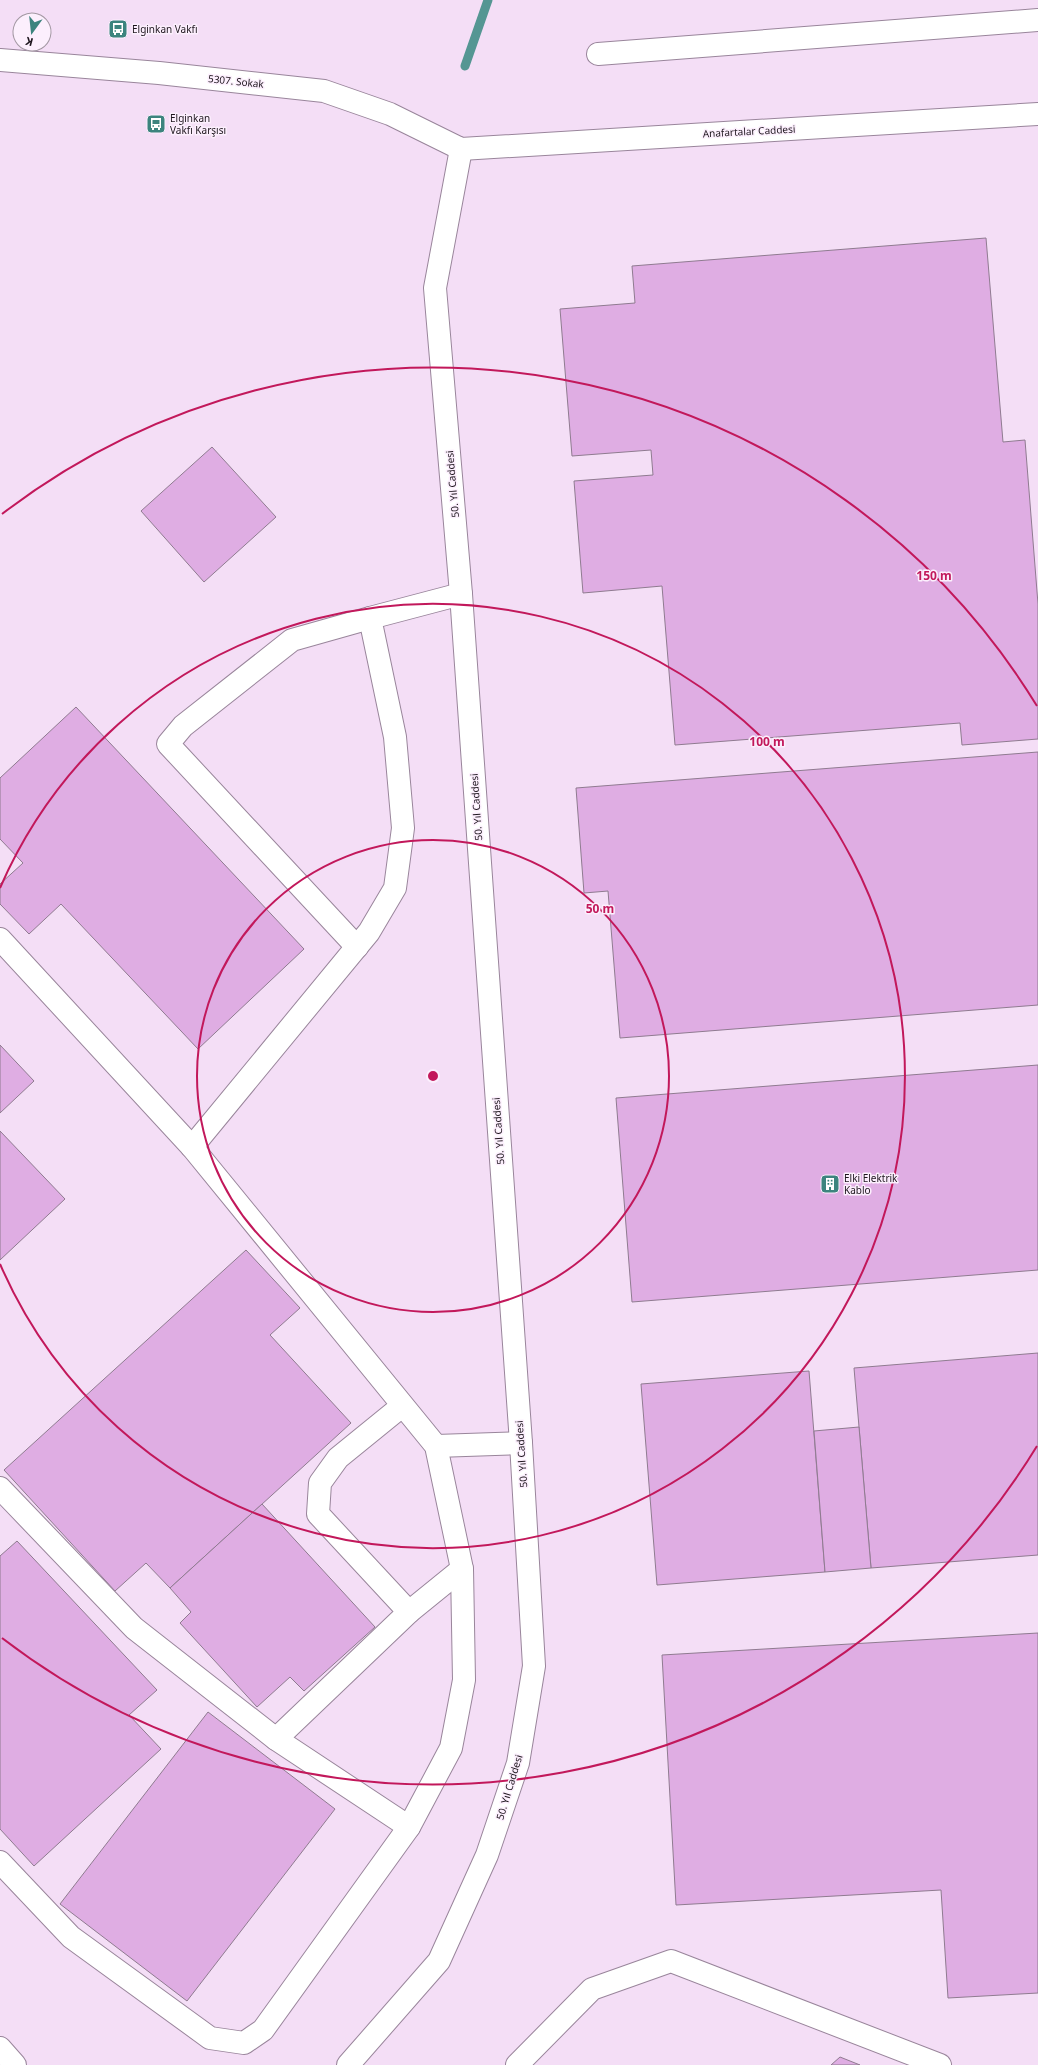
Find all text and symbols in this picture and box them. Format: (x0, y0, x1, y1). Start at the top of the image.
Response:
north arrow (12, 12, 52, 52)
bus stop icon: Elginkan Vakfı (107, 18, 129, 40)
place label: Elginkan Vakfı (132, 22, 198, 36)
text: K (23, 34, 35, 50)
street label: 5307. Sokak (207, 71, 265, 91)
place label: Elginkan Vakfı Karşısı (170, 111, 226, 137)
bus stop icon: Elginkan Vakfı Karşısı (145, 113, 167, 135)
street label: Anafartalar Caddesi (702, 122, 796, 140)
street label: 50. Yıl Caddesi (442, 450, 462, 518)
text: 150 m (916, 567, 952, 584)
text: 100 m (749, 733, 785, 750)
street label: 50. Yıl Caddesi (467, 773, 485, 841)
text: 50 m (586, 900, 614, 917)
centre of rings (426, 1069, 440, 1083)
street label: 50. Yıl Caddesi (489, 1097, 507, 1165)
place label: Elki Elektrik Kablo (844, 1171, 898, 1197)
building icon: Elki Elektrik Kablo (819, 1173, 841, 1195)
street label: 50. Yıl Caddesi (512, 1420, 530, 1488)
street label: 50. Yıl Caddesi (492, 1753, 526, 1821)

